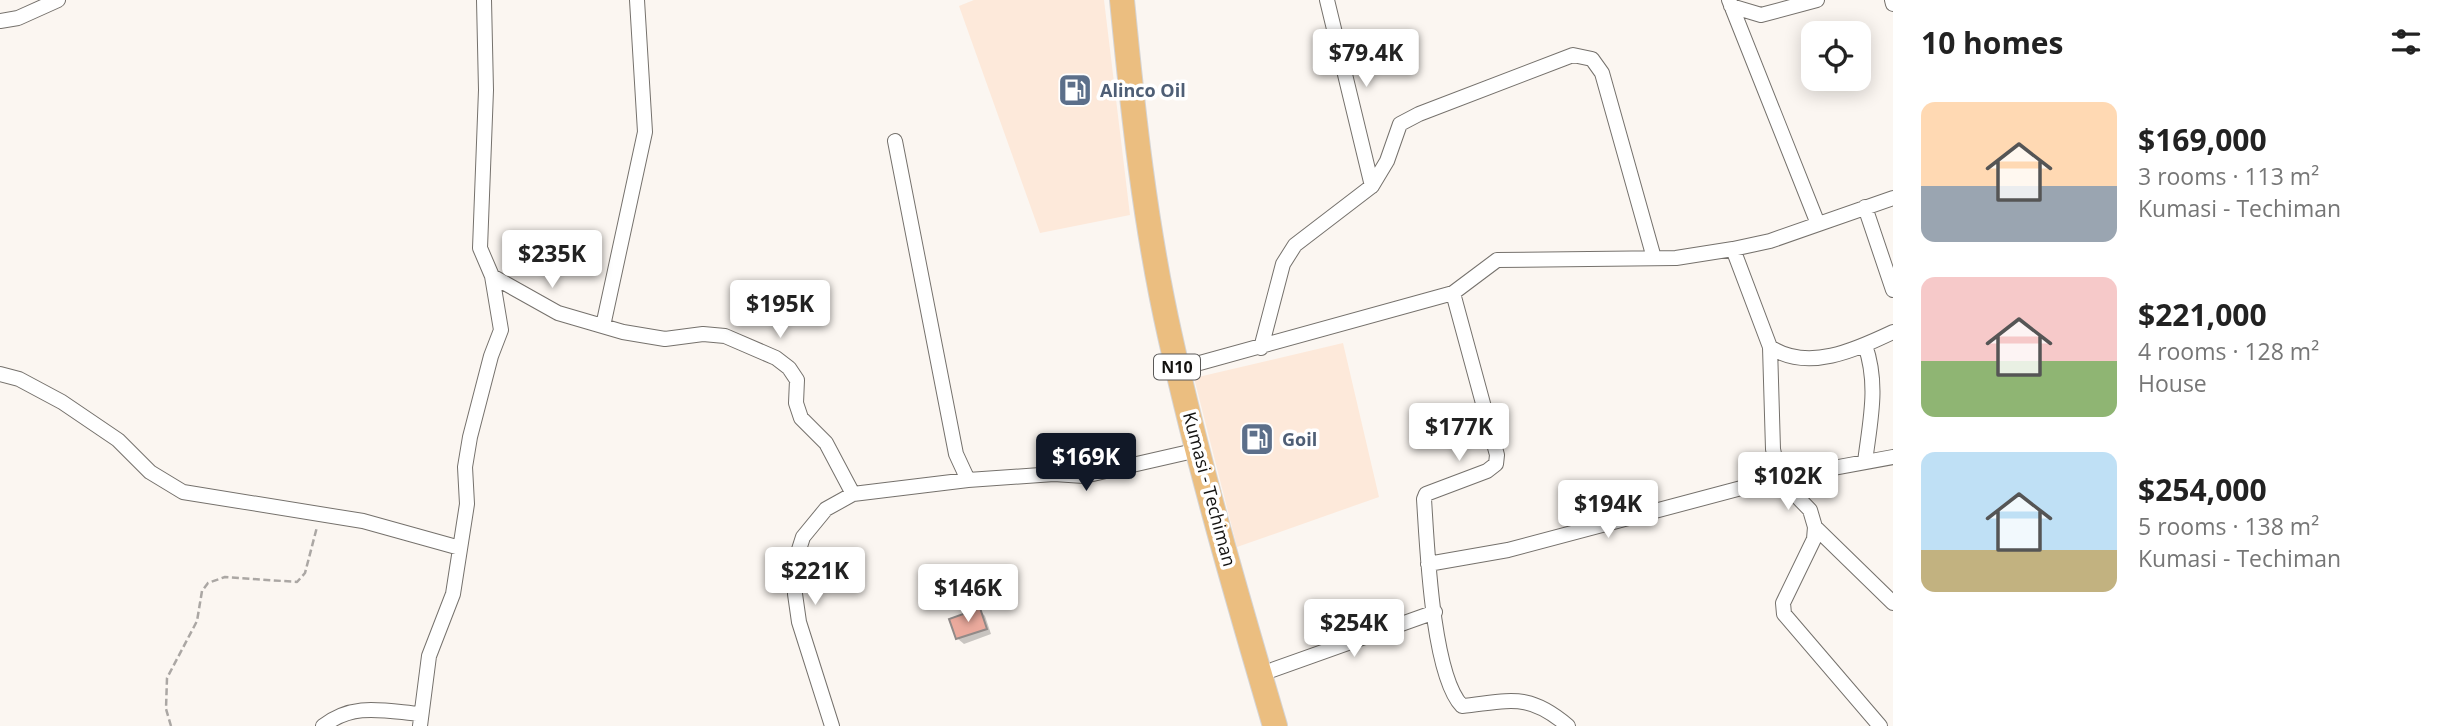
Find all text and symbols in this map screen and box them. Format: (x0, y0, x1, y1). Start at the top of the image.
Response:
map controls (1801, 21, 1871, 91)
button: locate (1801, 21, 1871, 91)
text: 10 homes (1921, 22, 2064, 63)
icon: filters (2387, 23, 2425, 61)
pin: $79.4K (1309, 29, 1423, 89)
text: $79.4K (1329, 36, 1403, 68)
fuel station icon: Alinco Oil (1056, 71, 1094, 109)
place label: Alinco Oil (1100, 78, 1186, 102)
text: $169,000 (2138, 119, 2267, 160)
icon: home (1977, 130, 2061, 214)
text: 3 rooms · 113 m² (2138, 160, 2319, 192)
text: Kumasi - Techiman (2138, 192, 2341, 224)
pin: $235K (503, 230, 601, 290)
text: $235K (518, 237, 586, 269)
pin: $195K (731, 280, 829, 340)
text: $195K (746, 287, 814, 319)
text: $221,000 (2138, 294, 2267, 335)
icon: home (1977, 305, 2061, 389)
text: 4 rooms · 128 m² (2138, 335, 2319, 367)
road number: N10 (1154, 354, 1200, 380)
text: House (2138, 367, 2207, 399)
pin: $177K (1410, 404, 1508, 463)
street label: Kumasi - Techiman (1178, 409, 1242, 569)
text: $177K (1425, 410, 1493, 442)
fuel station icon: Goil (1238, 420, 1276, 458)
place label: Goil (1282, 427, 1317, 451)
pin: $169K (1037, 434, 1135, 493)
text: $169K (1052, 440, 1120, 472)
pin: $102K (1739, 452, 1837, 512)
text: $102K (1754, 459, 1822, 491)
text: $254,000 (2138, 469, 2267, 510)
pin: $194K (1559, 480, 1657, 540)
icon: home (1977, 480, 2061, 564)
text: $194K (1574, 487, 1642, 519)
text: 5 rooms · 138 m² (2138, 510, 2319, 542)
text: Kumasi - Techiman (2138, 542, 2341, 574)
pin: $221K (766, 548, 864, 607)
text: $221K (781, 554, 849, 586)
pin: $146K (919, 564, 1017, 624)
text: $146K (934, 571, 1002, 603)
pin: $254K (1305, 600, 1403, 659)
text: $254K (1320, 606, 1388, 638)

